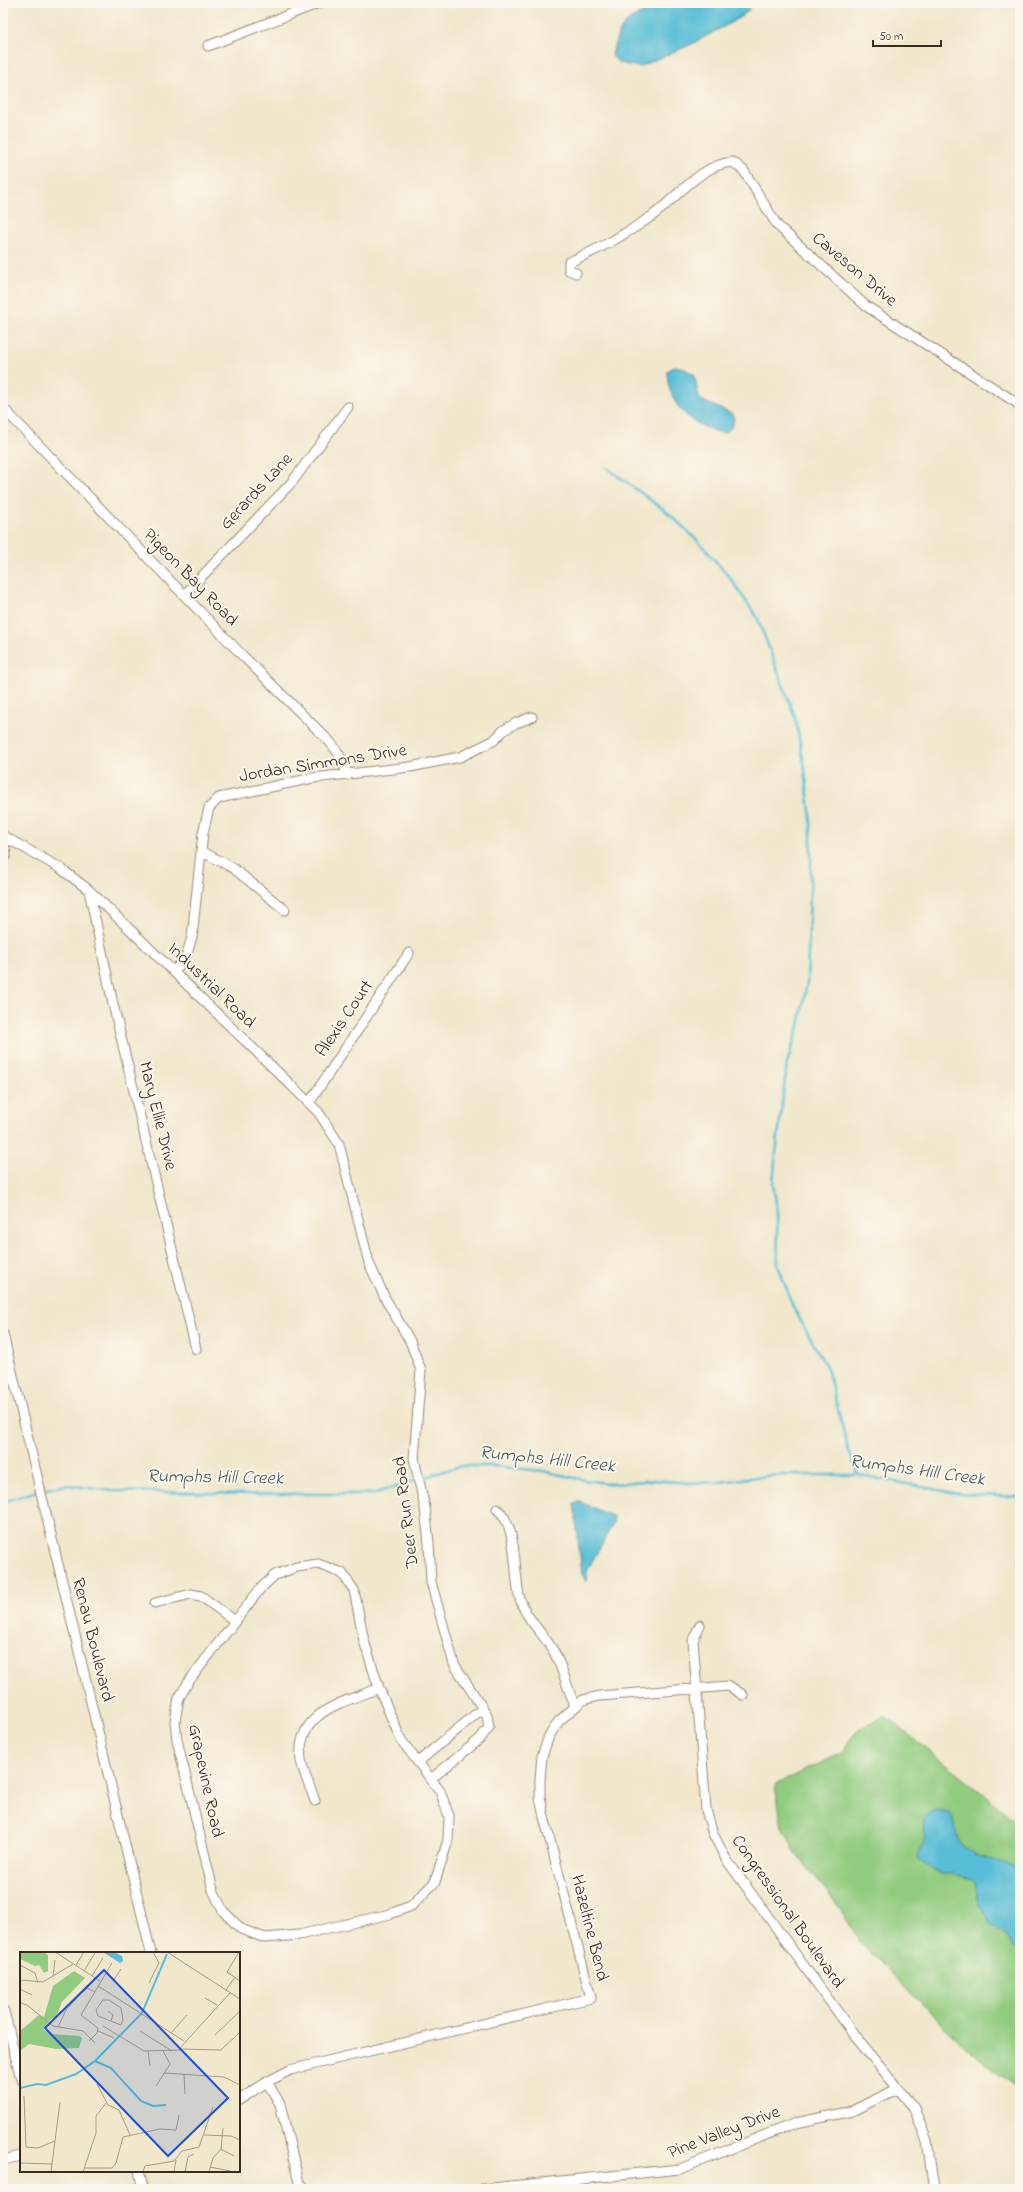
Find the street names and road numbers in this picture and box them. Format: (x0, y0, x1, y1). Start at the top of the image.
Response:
street label: Caveson Drive (806, 226, 903, 314)
street label: Gerards Lane (214, 447, 300, 536)
street label: Pigeon Bay Road (136, 523, 243, 633)
street label: Jordan Simmons Drive (237, 738, 409, 790)
street label: Industrial Road (161, 937, 261, 1035)
street label: Alexis Court (310, 975, 380, 1063)
street label: Mary Ellie Drive (131, 1059, 183, 1174)
street label: Deer Run Road (387, 1455, 427, 1570)
street label: Renau Boulevard (64, 1575, 120, 1705)
street label: Grapevine Road (180, 1722, 230, 1840)
street label: Congressional Boulevard (723, 1830, 850, 1995)
street label: Hazeltine Bend (563, 1872, 615, 1984)
street label: Pine Valley Drive (664, 2099, 785, 2166)

